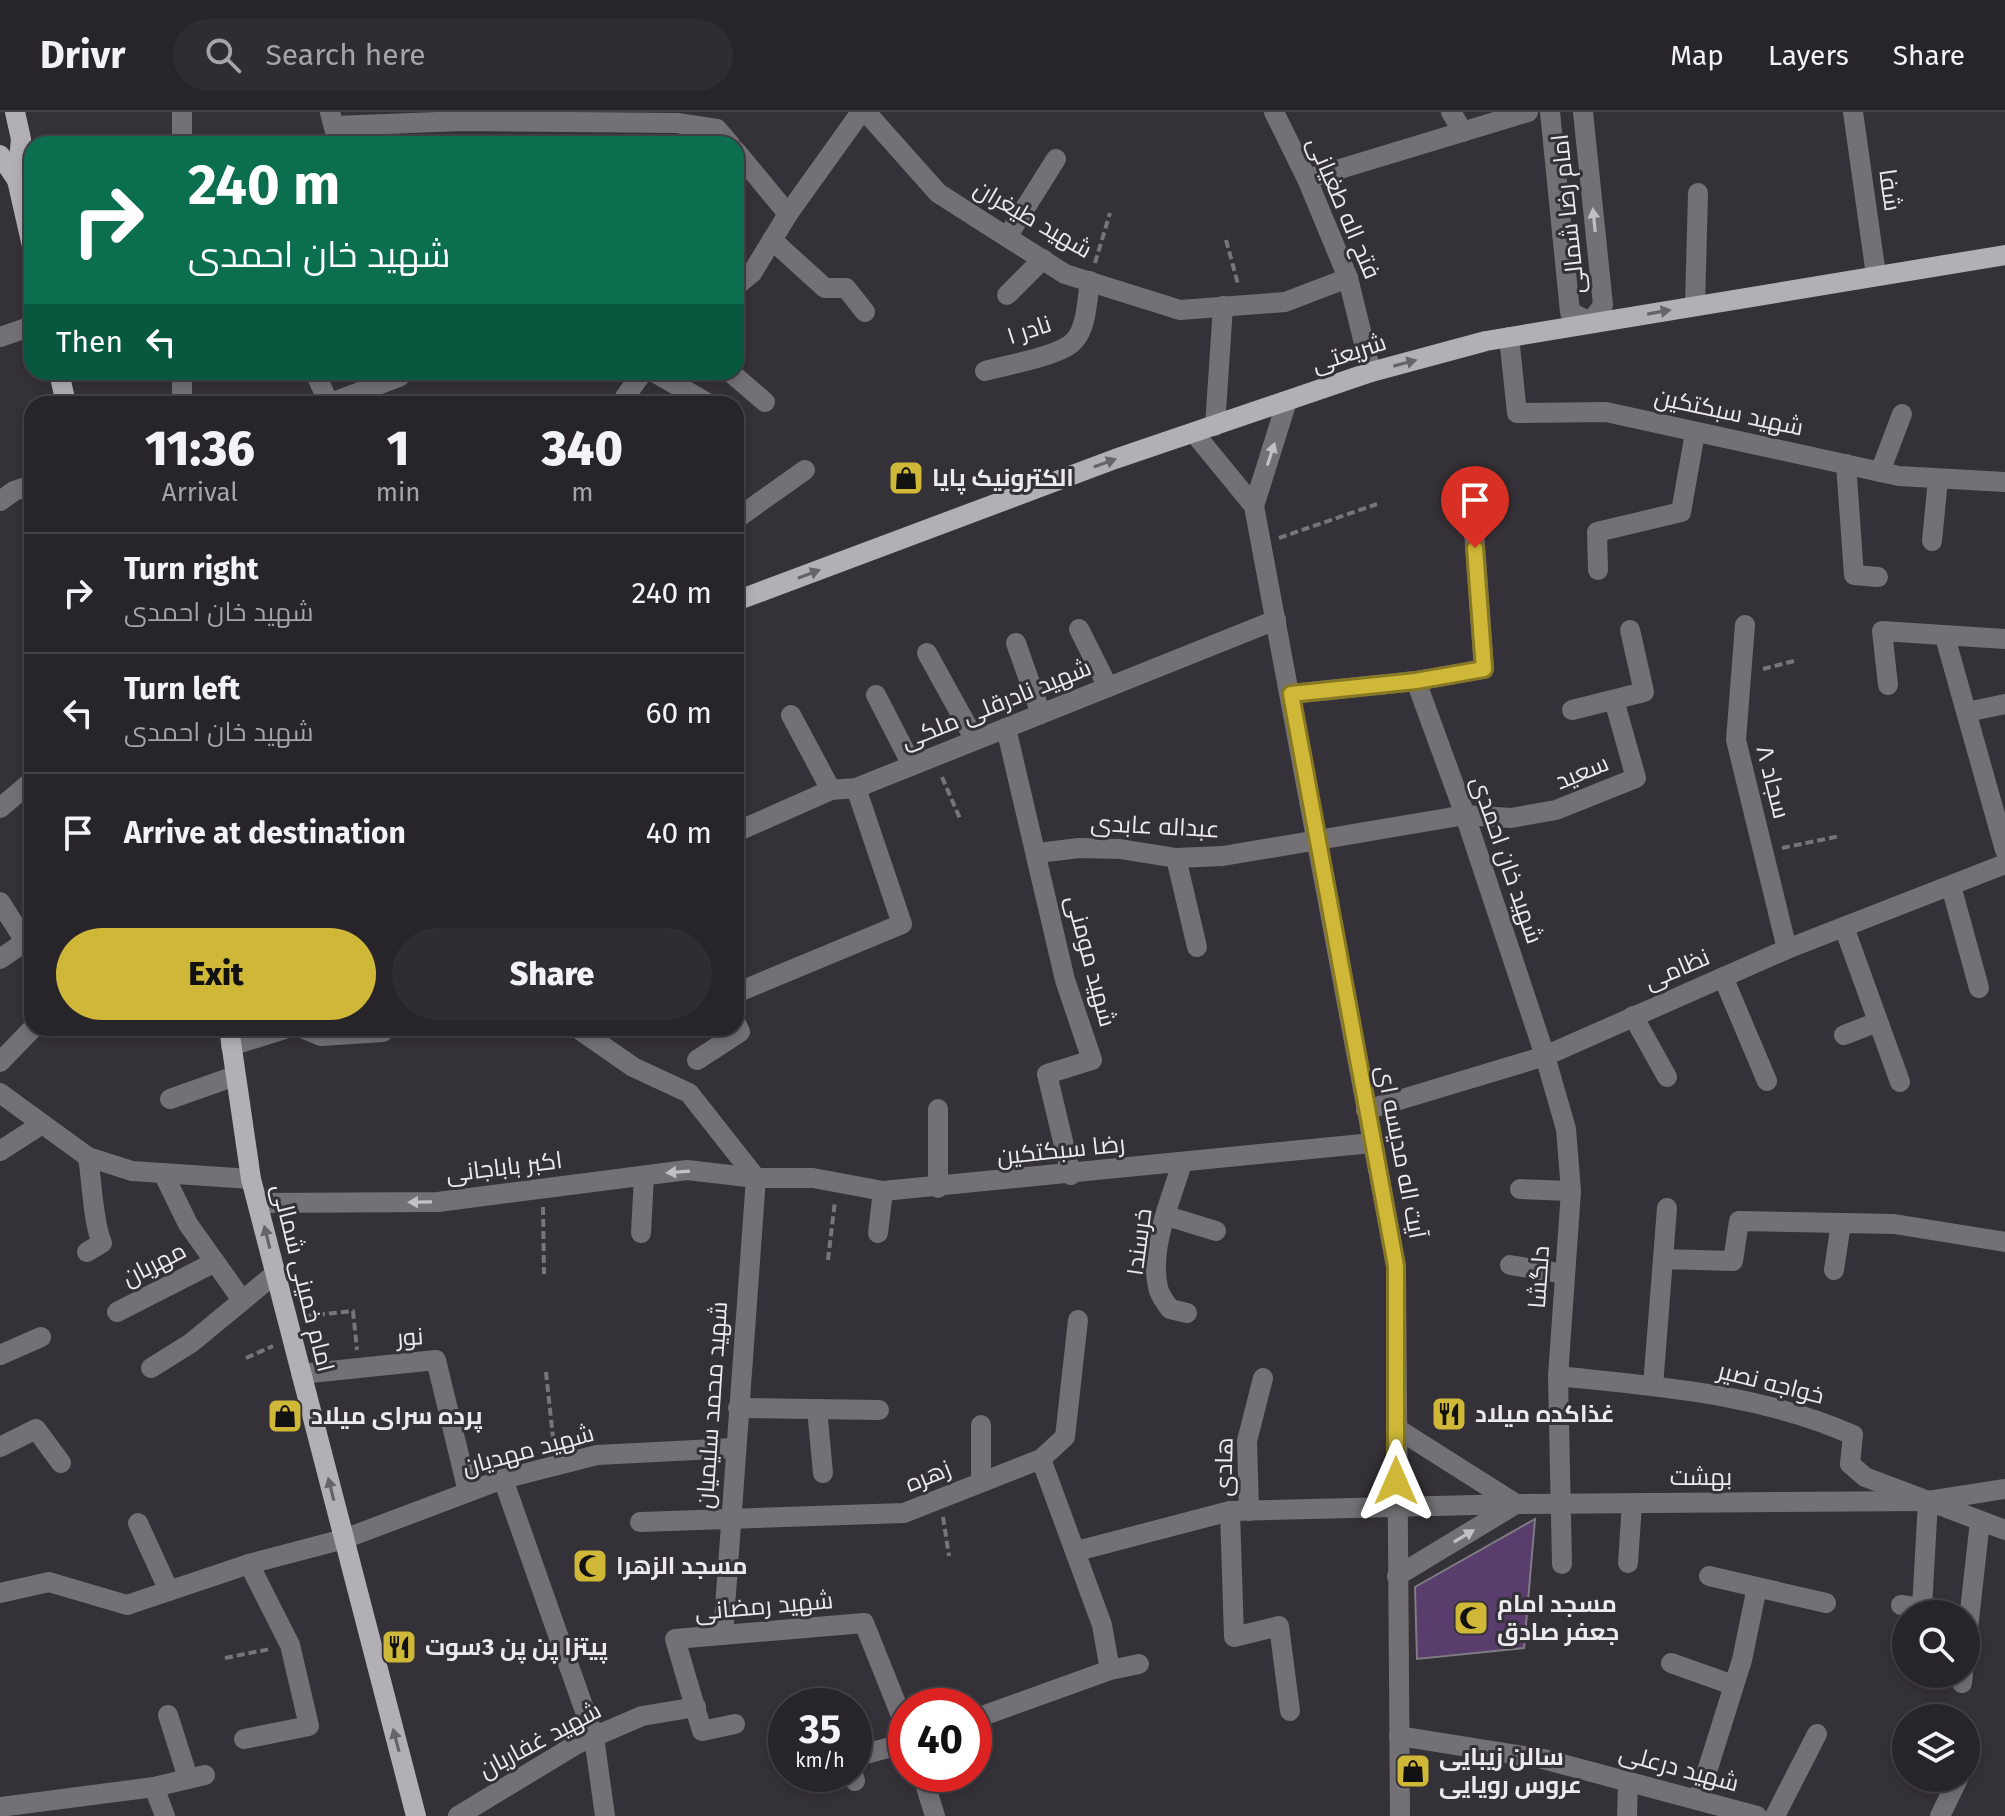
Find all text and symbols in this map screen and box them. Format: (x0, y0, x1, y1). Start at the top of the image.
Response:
search box (173, 19, 733, 91)
text: Drivr (40, 32, 125, 78)
icon: search (201, 33, 245, 77)
text: Search here (265, 37, 426, 73)
text: Map (1670, 39, 1724, 72)
text: Layers (1768, 39, 1849, 72)
text: Share (1893, 39, 1965, 72)
street label: امام رضا شمالی (1546, 132, 1592, 295)
street label: فتح اله طغیانی (1300, 133, 1386, 284)
text: 240 m (188, 152, 340, 219)
street label: شفا (1873, 167, 1907, 213)
icon: right (56, 168, 160, 272)
street label: شهید طیغران (969, 174, 1097, 264)
one-way arrow (1587, 207, 1600, 232)
text: شهید خان احمدی (188, 233, 451, 277)
one-way arrow (1647, 305, 1672, 317)
street label: نادر ۱ (1003, 310, 1055, 350)
icon: left (139, 320, 183, 364)
text: Then (56, 324, 123, 360)
street label: شریعتی (1308, 328, 1390, 378)
one-way arrow (1392, 356, 1417, 368)
street label: شهید سبکتکین (1652, 383, 1806, 441)
text: 11:36 (145, 420, 255, 478)
text: 1 (387, 420, 410, 478)
text: 340 (542, 420, 623, 478)
one-way arrow (1265, 441, 1277, 465)
one-way arrow (1093, 456, 1117, 469)
shop icon: الکترونیک پایا (887, 459, 925, 497)
place label: الکترونیک پایا (932, 464, 1074, 495)
pin (1441, 466, 1509, 548)
text: Arrival (162, 477, 238, 508)
text: min (376, 477, 421, 508)
text: m (571, 477, 593, 508)
icon: arrive (1453, 478, 1497, 522)
text: Turn right (124, 551, 259, 587)
one-way arrow (797, 567, 821, 580)
icon: right (56, 571, 100, 615)
text: 240 m (632, 575, 712, 611)
text: شهید خان احمدی (124, 597, 314, 628)
street label: شهید نادرقلی ملکی (897, 653, 1095, 755)
text: Turn left (124, 671, 240, 707)
icon: left (56, 691, 100, 735)
text: 60 m (646, 695, 712, 731)
text: شهید خان احمدی (124, 717, 314, 748)
street label: سجاد ۸ (1750, 743, 1796, 821)
street label: سعید (1551, 749, 1613, 795)
street label: شهید خان احمدی (1465, 773, 1549, 947)
street label: عبداله عابدی (1090, 809, 1220, 843)
icon: arrive (56, 811, 100, 855)
text: Arrive at destination (124, 815, 406, 851)
text: 40 m (646, 815, 712, 851)
street label: شهید مومنی (1060, 892, 1122, 1030)
button: Exit (56, 928, 376, 1020)
button: Share (392, 928, 712, 1020)
street label: نظامی (1640, 943, 1714, 995)
street label: آیت اله مدیسه ای (1371, 1063, 1432, 1241)
street label: رضا سبکتکین (995, 1129, 1127, 1171)
street label: اکبر باباجانی (444, 1146, 564, 1188)
one-way arrow (665, 1166, 690, 1179)
street label: امام خمینی شمالی (264, 1181, 340, 1375)
one-way arrow (407, 1196, 432, 1208)
street label: خرسند۱ (1120, 1207, 1158, 1277)
one-way arrow (260, 1224, 272, 1249)
street label: مهربان (117, 1236, 191, 1292)
street label: دلگشا (1523, 1245, 1555, 1309)
street label: شهید محمد سلیمیان (691, 1300, 733, 1510)
street label: نور (394, 1322, 424, 1352)
street label: خواجه نصیر (1713, 1356, 1827, 1410)
restaurant icon: غذاکده میلاد (1430, 1395, 1468, 1433)
shop icon: پرده سرای میلاد (266, 1397, 304, 1435)
place label: غذاکده میلاد (1475, 1400, 1615, 1428)
place label: پرده سرای میلاد (311, 1402, 483, 1433)
street label: شهید مهدیان (459, 1419, 597, 1481)
street label: هادی (1209, 1437, 1239, 1497)
position arrow (1354, 1439, 1438, 1523)
street label: زهره (901, 1454, 955, 1498)
street label: بهشت (1670, 1463, 1732, 1491)
one-way arrow (324, 1476, 337, 1501)
one-way arrow (1453, 1529, 1475, 1543)
mosque icon: مسجد الزهرا (571, 1547, 609, 1585)
place label: مسجد الزهرا (616, 1552, 748, 1580)
street label: شهید رمضانی (694, 1586, 834, 1626)
place label: مسجد امام جعفر صادق (1497, 1590, 1619, 1646)
mosque icon: مسجد امام جعفر صادق (1452, 1599, 1490, 1637)
map controls (1892, 1600, 1980, 1792)
button: search (1892, 1600, 1980, 1688)
restaurant icon: پیتزا پن پن 3سوت (380, 1628, 418, 1666)
place label: پیتزا پن پن 3سوت (425, 1633, 608, 1664)
speed limit sign: 40 (888, 1688, 992, 1792)
street label: شهید غفاریان (474, 1696, 606, 1784)
button: layers (1892, 1704, 1980, 1792)
text: 35 (799, 1706, 841, 1754)
one-way arrow (390, 1728, 402, 1753)
street label: شهید درعلی (1616, 1739, 1742, 1797)
place label: سالن زیبایی عروس رویایی (1439, 1743, 1582, 1799)
text: km/h (795, 1748, 845, 1772)
shop icon: سالن زیبایی عروس رویایی (1394, 1752, 1432, 1790)

